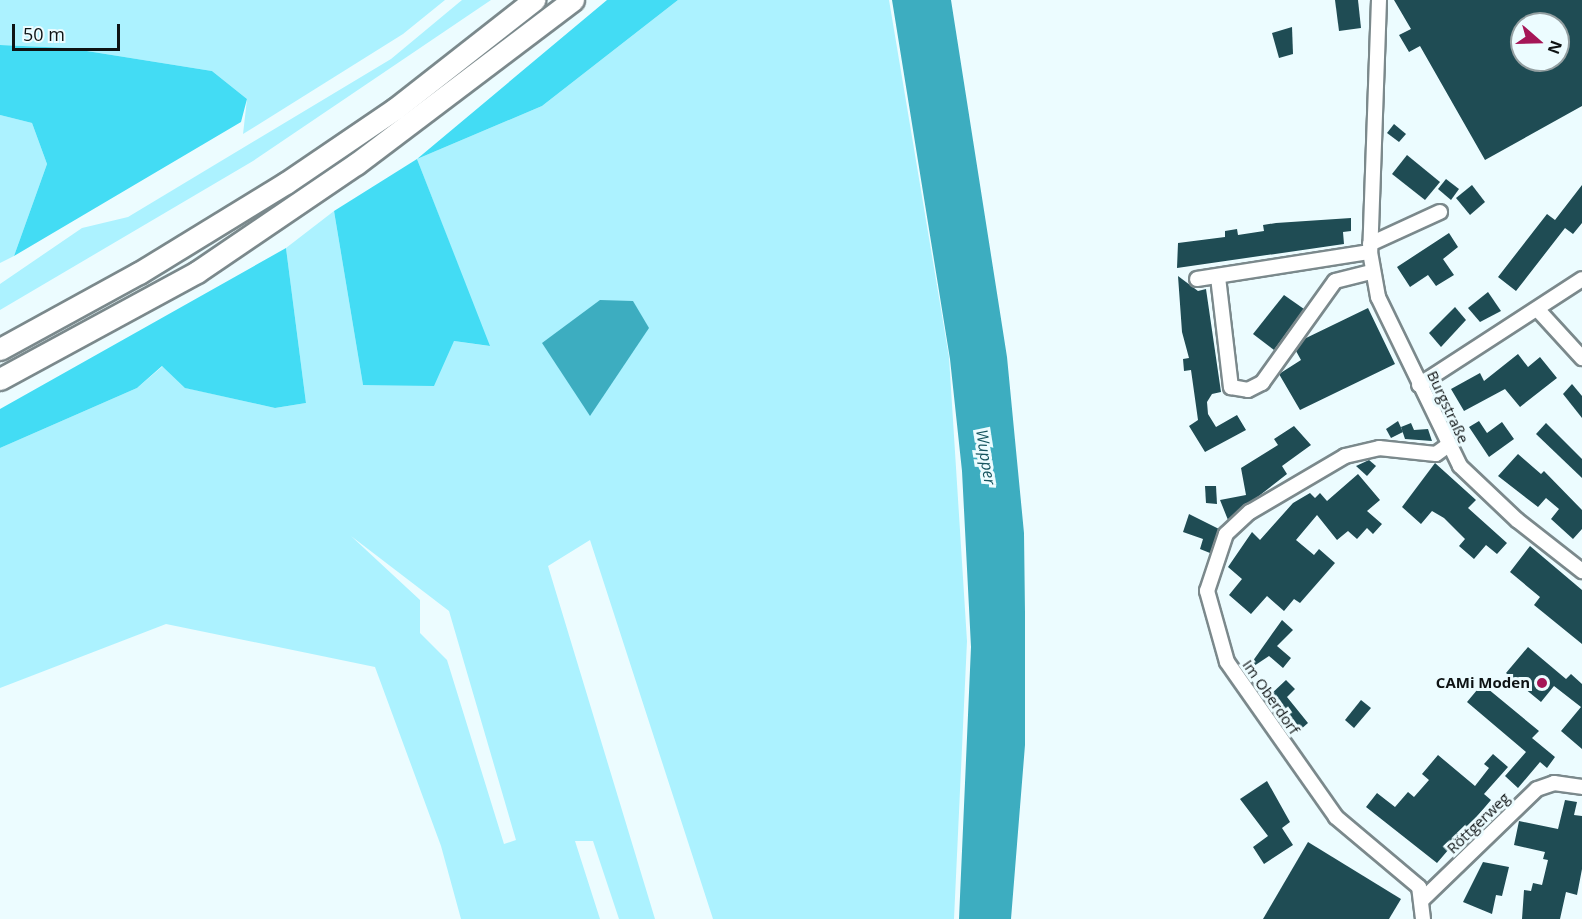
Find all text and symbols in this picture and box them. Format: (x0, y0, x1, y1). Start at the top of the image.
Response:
scale bar (15, 12, 123, 50)
north arrow (1510, 12, 1570, 72)
text: 50 m (23, 22, 65, 46)
text: N (1542, 38, 1568, 57)
street label: Burgstraße (1423, 368, 1473, 446)
water label: Wupper (972, 428, 1000, 486)
street label: Im Oberdorf (1239, 656, 1303, 738)
place label: CAMi Moden (1436, 674, 1530, 692)
marker: CAMi Moden (1535, 676, 1549, 690)
street label: Röttgerweg (1443, 789, 1513, 857)

